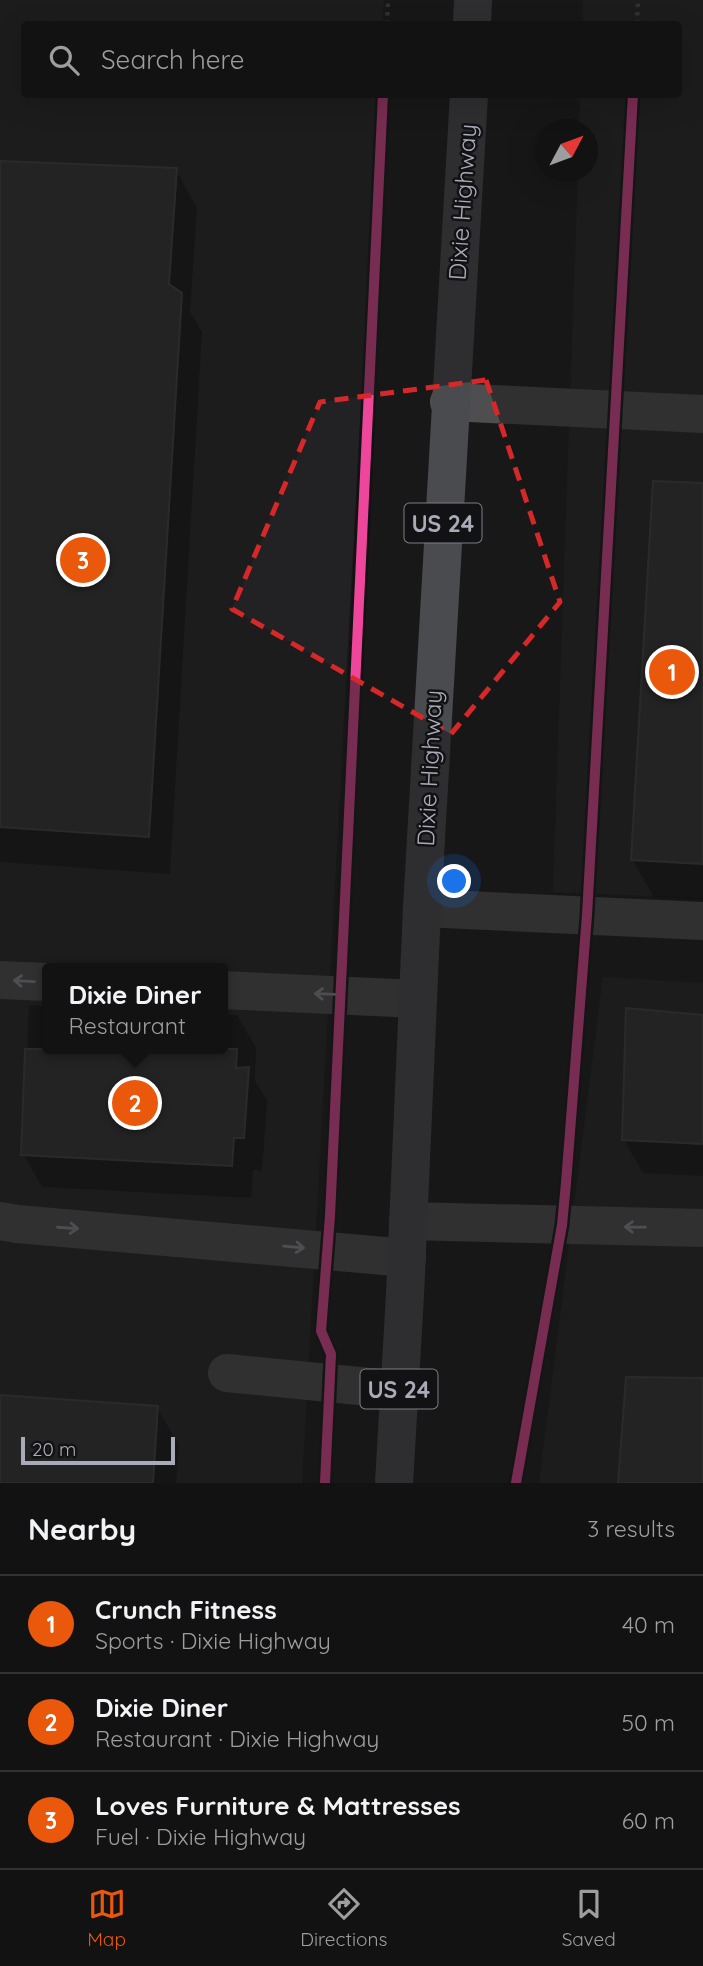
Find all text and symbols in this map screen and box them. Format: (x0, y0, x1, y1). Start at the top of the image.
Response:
search box (21, 21, 682, 98)
icon: search (45, 41, 83, 79)
text: Search here (101, 43, 245, 76)
north arrow (535, 119, 598, 182)
street label: Dixie Highway (442, 123, 482, 281)
road number: US 24 (404, 503, 481, 542)
pin: 3 (60, 534, 106, 586)
pin: 1 (649, 646, 695, 698)
street label: Dixie Highway (410, 689, 448, 847)
your location (437, 864, 471, 898)
popup (42, 963, 228, 1054)
one-way arrow (13, 974, 36, 987)
text: Dixie Diner (69, 978, 202, 1011)
one-way arrow (314, 988, 337, 1001)
text: Restaurant (69, 1011, 186, 1040)
pin: 2 (112, 1077, 158, 1129)
one-way arrow (624, 1220, 647, 1233)
one-way arrow (56, 1222, 79, 1235)
one-way arrow (283, 1241, 305, 1254)
road number: US 24 (360, 1370, 438, 1408)
scale bar (21, 1434, 175, 1466)
text: 20 m (32, 1437, 76, 1461)
text: Nearby (28, 1510, 136, 1548)
text: 3 results (587, 1514, 675, 1543)
text: Crunch Fitness (95, 1593, 277, 1626)
text: 1 (47, 1610, 55, 1639)
text: 40 m (622, 1610, 675, 1639)
text: Sports · Dixie Highway (95, 1626, 331, 1655)
text: Dixie Diner (95, 1691, 228, 1724)
text: 2 (44, 1708, 58, 1737)
text: 50 m (622, 1708, 675, 1737)
text: Restaurant · Dixie Highway (95, 1724, 379, 1753)
text: Loves Furniture & Mattresses (95, 1789, 461, 1822)
text: 3 (45, 1806, 57, 1835)
text: 60 m (622, 1806, 675, 1835)
text: Fuel · Dixie Highway (95, 1822, 306, 1851)
tab: Map (87, 1885, 126, 1951)
tab: Directions (300, 1885, 387, 1951)
tab: Saved (562, 1885, 616, 1951)

